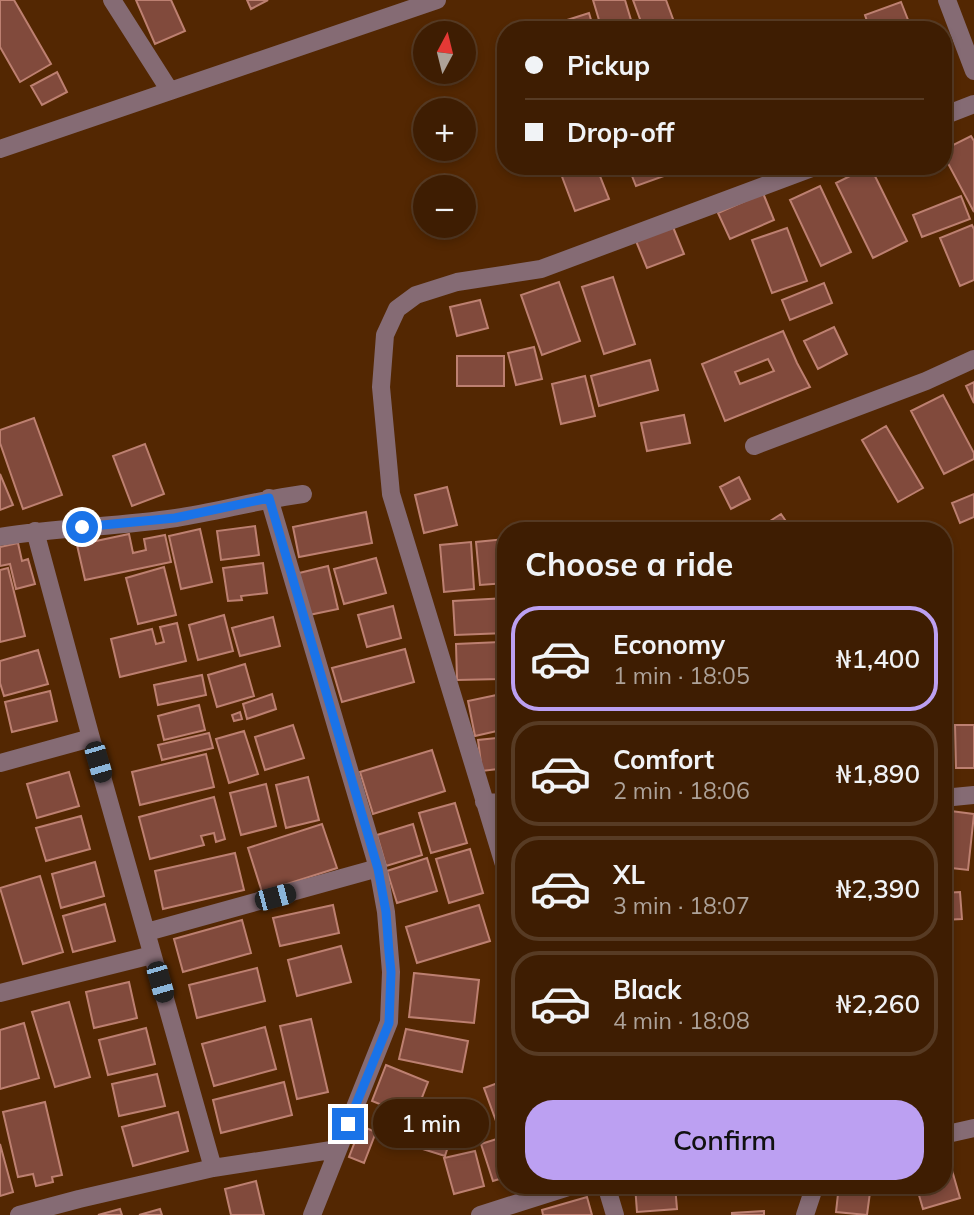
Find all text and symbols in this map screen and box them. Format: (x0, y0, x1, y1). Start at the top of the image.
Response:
north arrow (413, 21, 476, 84)
map controls (413, 21, 476, 238)
text: Pickup (567, 49, 650, 82)
button: + (413, 98, 476, 161)
text: Drop-off (567, 116, 674, 149)
button: − (413, 175, 476, 238)
route start (66, 511, 98, 543)
text: Choose a ride (525, 544, 733, 584)
icon: car (529, 627, 592, 690)
text: Economy (613, 628, 725, 661)
text: ₦1,400 (836, 642, 920, 675)
text: 1 min · 18:05 (613, 661, 750, 690)
car (83, 739, 114, 785)
icon: car (529, 742, 592, 805)
text: Comfort (613, 743, 714, 776)
text: ₦1,890 (836, 757, 920, 790)
text: 2 min · 18:06 (613, 776, 750, 805)
icon: car (529, 857, 592, 920)
text: XL (613, 858, 645, 891)
text: ₦2,390 (836, 872, 920, 905)
car (252, 881, 299, 913)
text: 3 min · 18:07 (613, 891, 750, 920)
car (145, 959, 176, 1005)
icon: car (529, 972, 592, 1035)
text: Black (613, 973, 681, 1006)
text: ₦2,260 (836, 987, 920, 1020)
text: 4 min · 18:08 (613, 1006, 750, 1035)
callout: 1 min (372, 1100, 488, 1148)
button: Confirm (525, 1100, 924, 1180)
route end (332, 1108, 364, 1140)
text: 1 min (401, 1109, 461, 1138)

